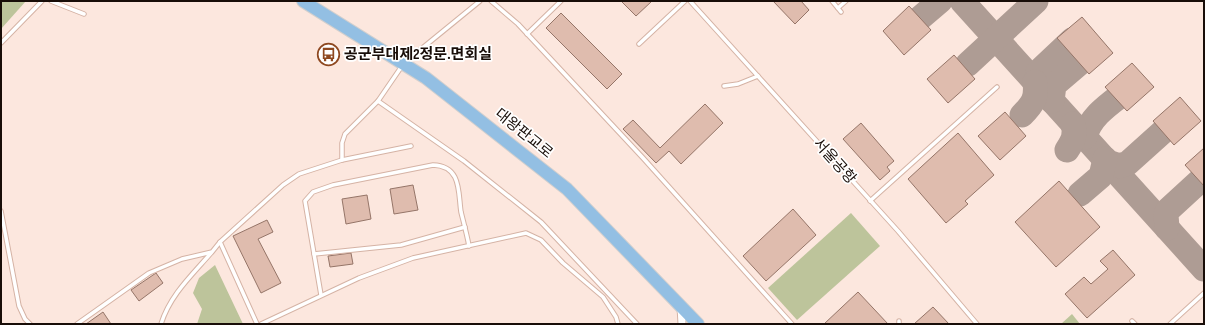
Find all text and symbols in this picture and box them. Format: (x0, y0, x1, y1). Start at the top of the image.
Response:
bus stop icon: 공군부대제2정문.면회실 (315, 41, 341, 67)
place label: 공군부대제2정문.면회실 (344, 45, 492, 64)
street label: 대왕판교로 (491, 104, 556, 162)
street label: 서울공항 (809, 134, 860, 188)

